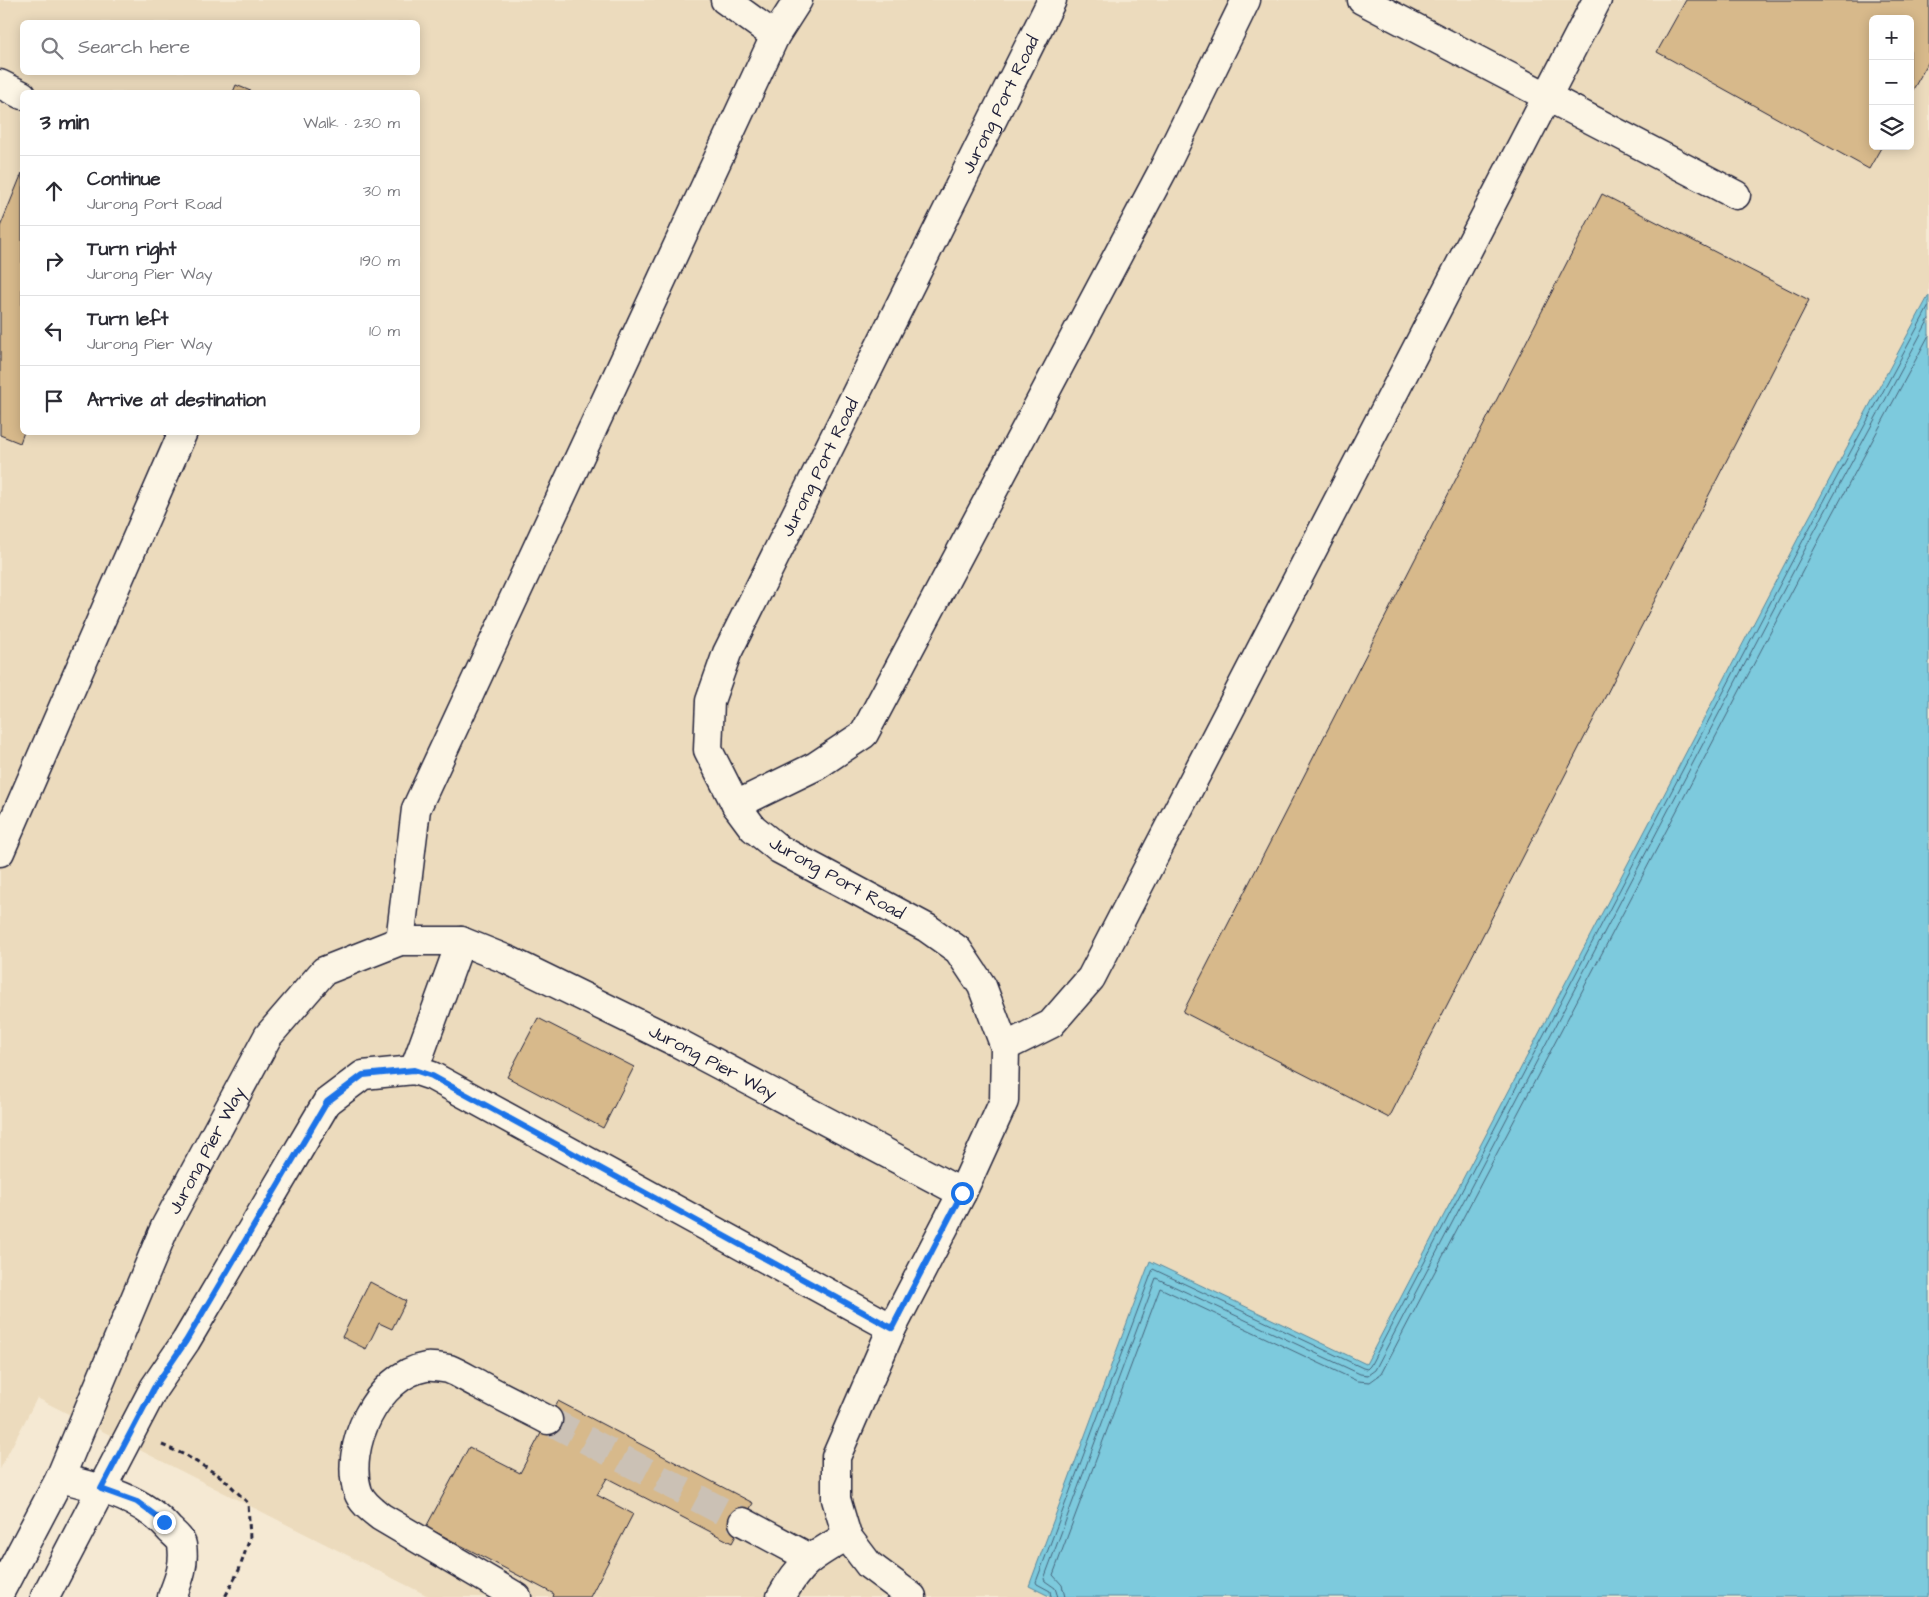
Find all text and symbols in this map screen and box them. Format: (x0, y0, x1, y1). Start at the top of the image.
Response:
map controls (1869, 15, 1914, 150)
button: + (1869, 15, 1914, 60)
search box (20, 20, 420, 75)
street label: Jurong Port Road (955, 31, 1045, 178)
icon: search (38, 34, 66, 62)
text: Search here (78, 34, 190, 61)
button: − (1869, 60, 1914, 105)
button: layers (1869, 105, 1914, 150)
text: 3 min (40, 108, 89, 137)
text: Walk · 230 m (303, 112, 400, 134)
text: Continue (87, 166, 161, 193)
icon: ahead (40, 177, 68, 205)
text: 30 m (363, 180, 400, 202)
text: Jurong Port Road (87, 193, 222, 215)
text: Turn right (87, 236, 176, 263)
icon: right (40, 247, 68, 275)
text: 190 m (360, 250, 400, 272)
text: Jurong Pier Way (87, 263, 213, 285)
text: Turn left (87, 306, 168, 333)
icon: left (40, 317, 68, 345)
text: 10 m (369, 320, 400, 342)
text: Jurong Pier Way (87, 333, 213, 355)
icon: arrive (40, 387, 68, 415)
text: Arrive at destination (87, 387, 266, 414)
street label: Jurong Port Road (775, 394, 864, 541)
street label: Jurong Port Road (764, 830, 909, 927)
street label: Jurong Pier Way (645, 1018, 782, 1107)
street label: Jurong Pier Way (162, 1082, 252, 1218)
route start (951, 1182, 974, 1205)
route end (153, 1511, 176, 1534)

